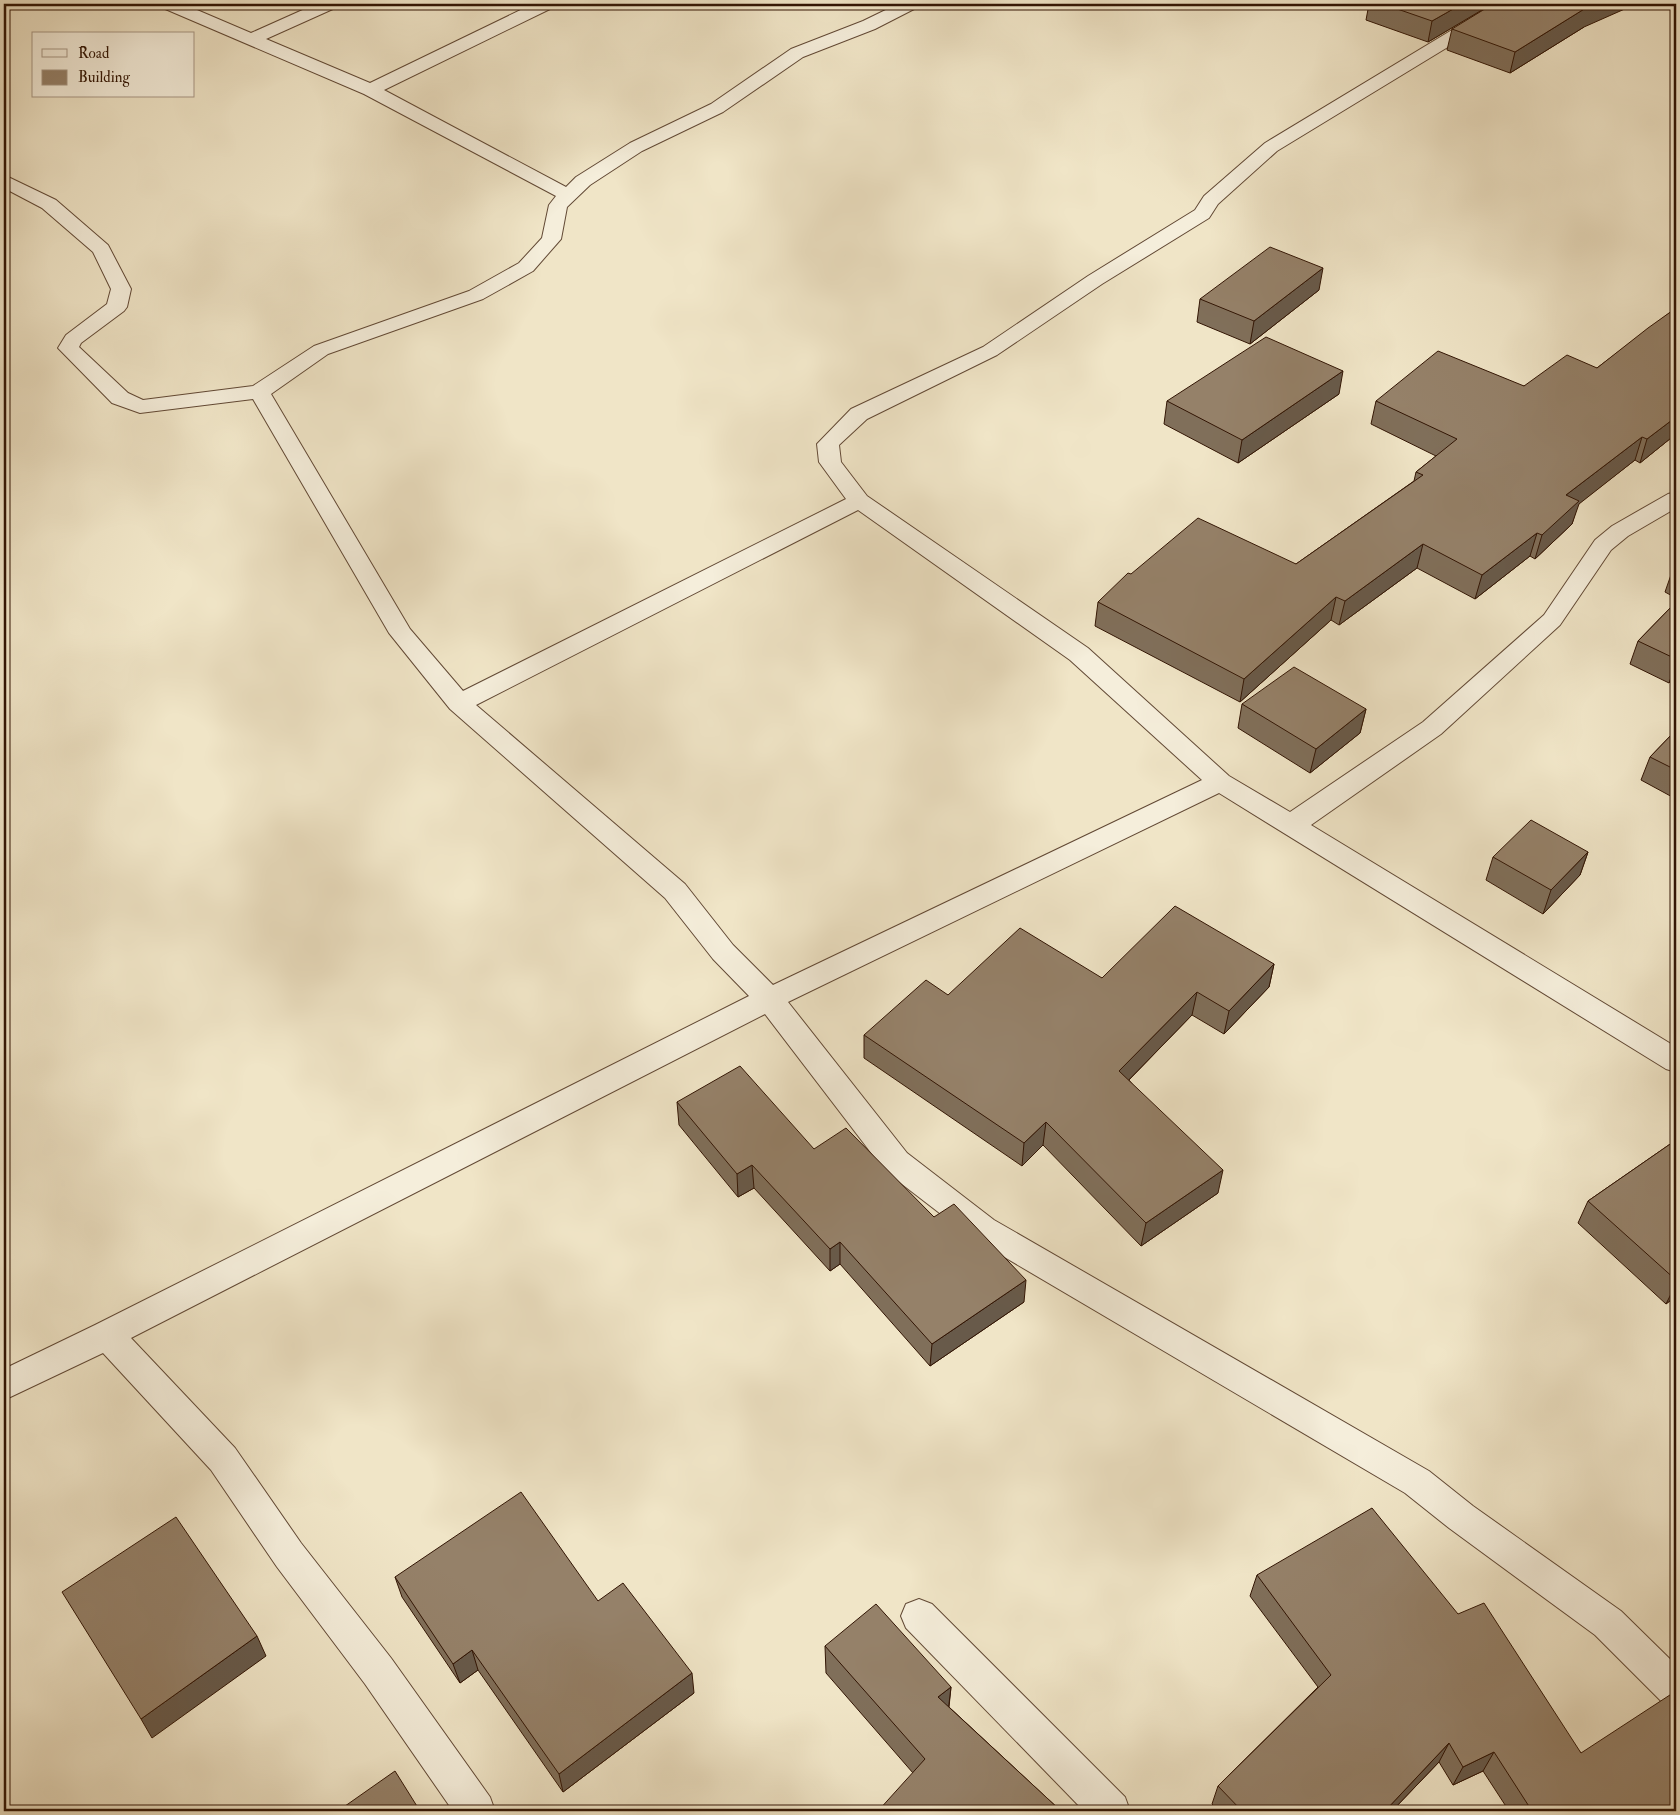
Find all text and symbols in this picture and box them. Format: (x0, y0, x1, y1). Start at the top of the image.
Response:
legend (32, 32, 195, 98)
text: Road (78, 44, 110, 63)
text: Building (78, 68, 130, 87)

